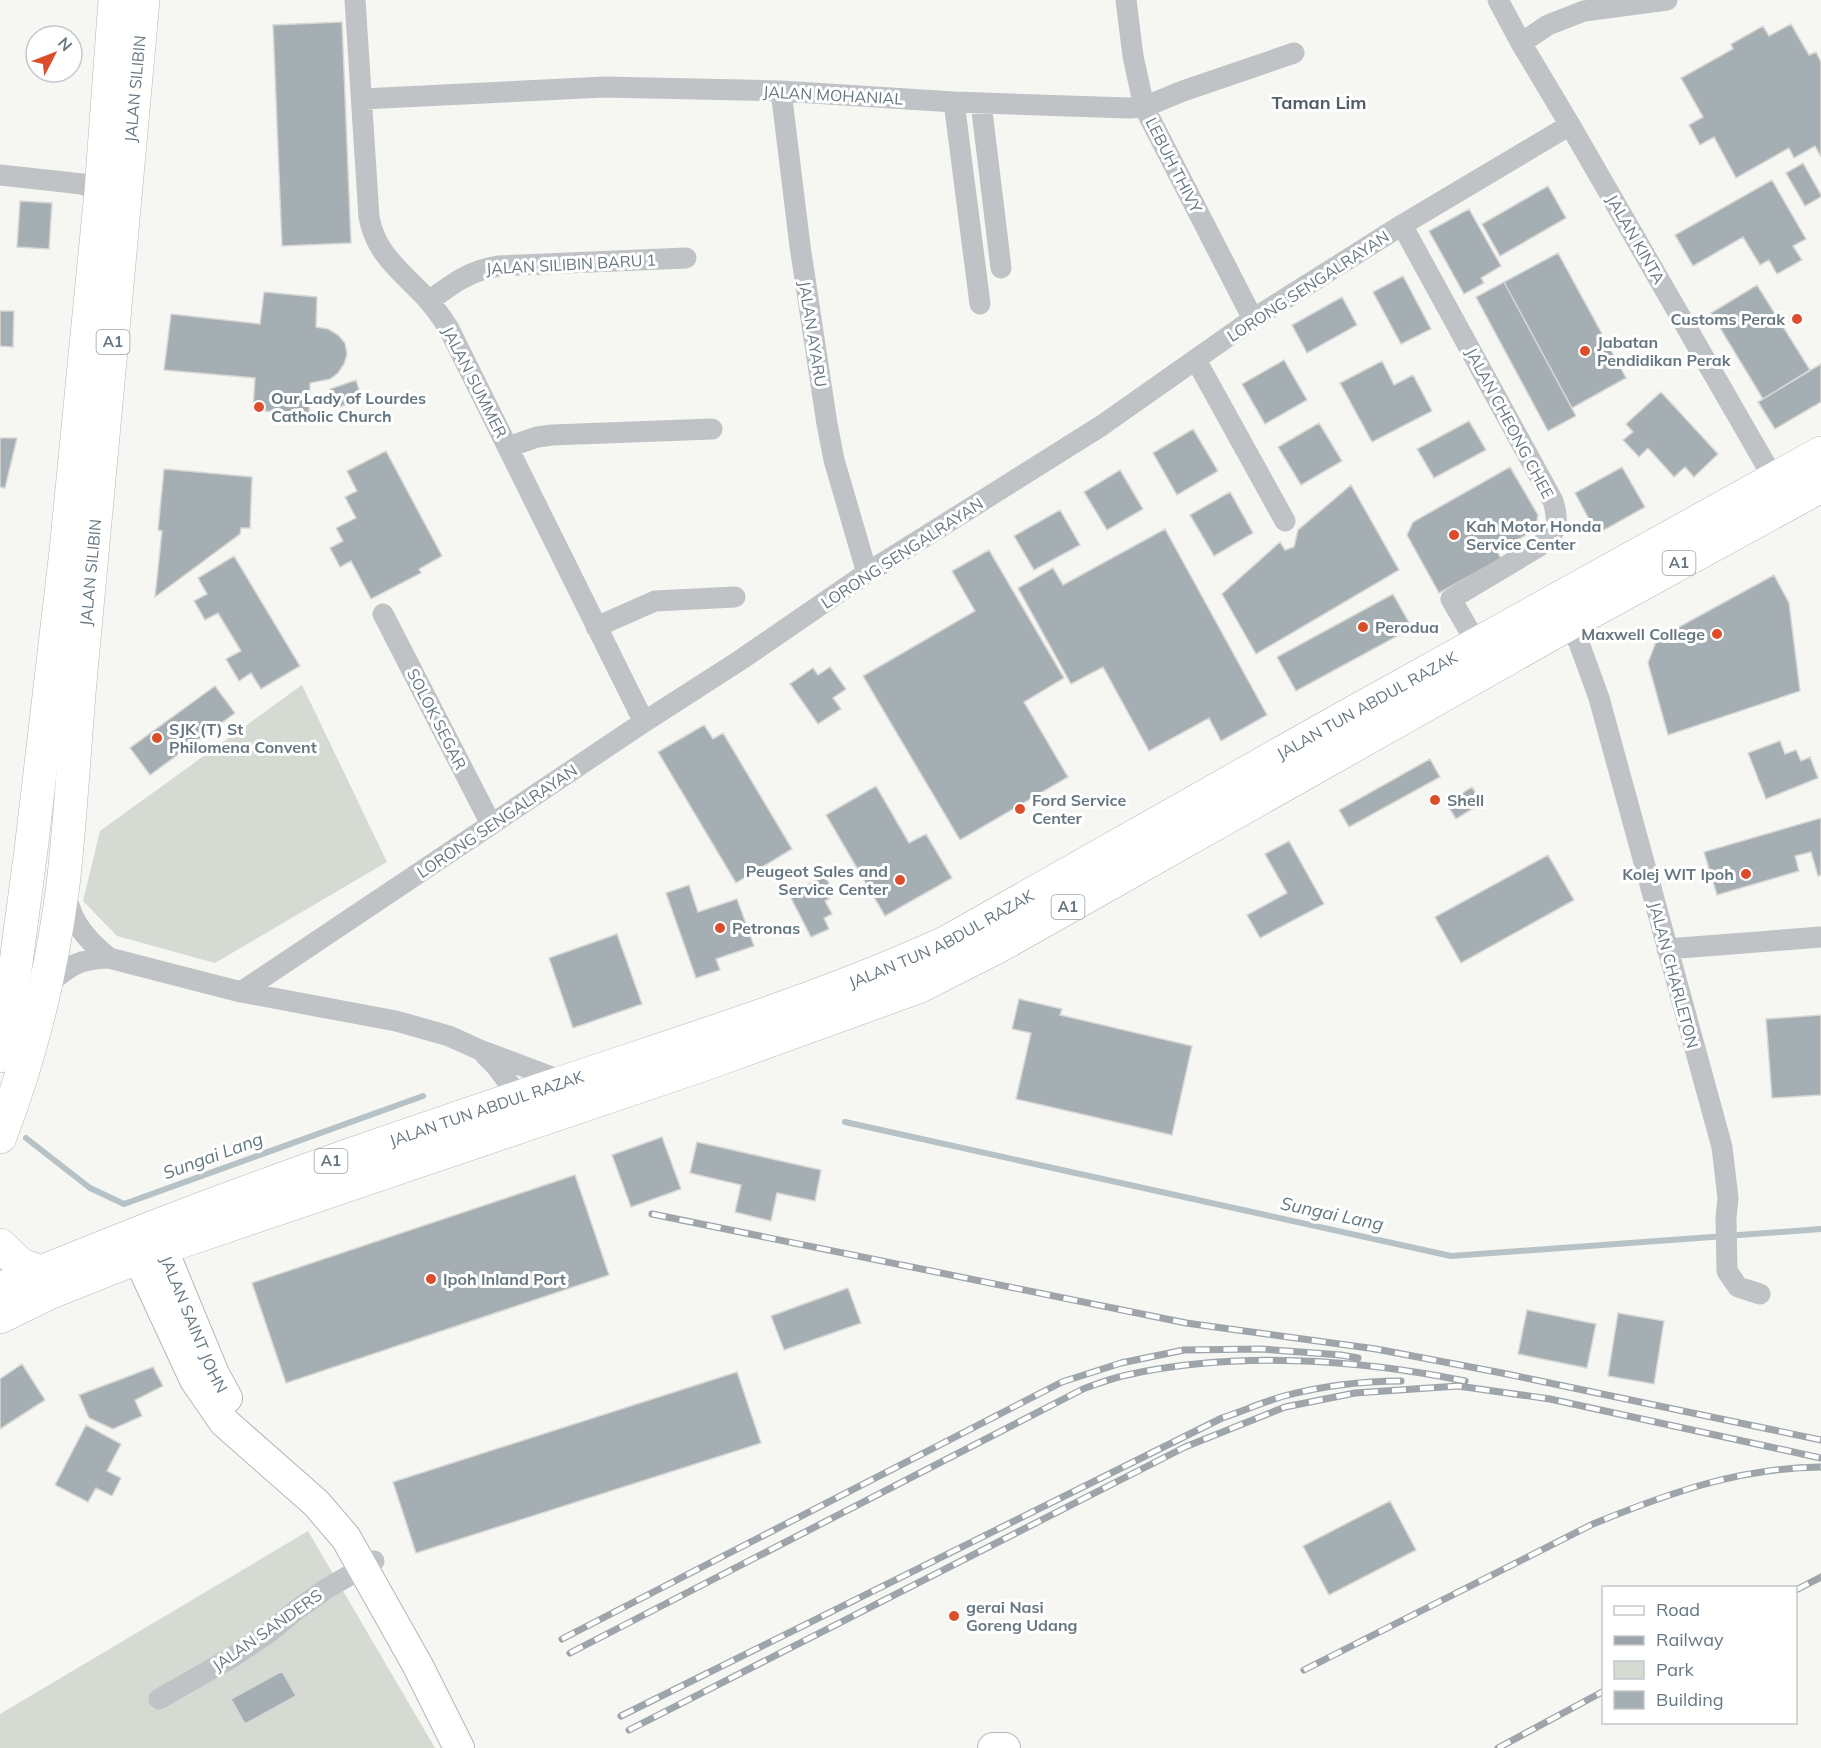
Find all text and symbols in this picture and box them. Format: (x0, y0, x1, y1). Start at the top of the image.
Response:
north arrow (24, 24, 84, 84)
text: N (54, 33, 77, 55)
street label: JALAN SILIBIN (120, 34, 150, 143)
street label: JALAN MOHANIAL (763, 81, 904, 109)
district label: Taman Lim (1272, 91, 1367, 114)
street label: LEBUH THIVY (1141, 114, 1207, 216)
street label: JALAN KINTA (1602, 191, 1670, 287)
street label: LORONG SENGALRAYAN (1223, 226, 1393, 346)
street label: JALAN SILIBIN BARU 1 (485, 250, 657, 278)
street label: JALAN AYARU (795, 279, 831, 389)
place label: Customs Perak (1671, 309, 1786, 329)
marker: Customs Perak (1790, 312, 1804, 326)
street label: JALAN SUMMER (438, 323, 512, 441)
road number: A1 (96, 330, 130, 354)
place label: Jabatan Pendidikan Perak (1597, 332, 1732, 370)
street label: JALAN CHEONG CHEE (1462, 344, 1558, 502)
marker: Jabatan Pendidikan Perak (1578, 344, 1592, 358)
place label: Our Lady of Lourdes Catholic Church (271, 388, 426, 426)
marker: Our Lady of Lourdes Catholic Church (252, 400, 266, 414)
street label: LORONG SENGALRAYAN (817, 493, 987, 613)
place label: Kah Motor Honda Service Center (1466, 516, 1601, 554)
street label: JALAN SILIBIN (75, 518, 105, 627)
marker: Kah Motor Honda Service Center (1447, 528, 1461, 542)
road number: A1 (1662, 551, 1696, 575)
place label: Perodua (1375, 617, 1439, 637)
marker: Perodua (1356, 620, 1370, 634)
place label: Maxwell College (1581, 624, 1705, 644)
marker: Maxwell College (1710, 627, 1724, 641)
street label: JALAN TUN ABDUL RAZAK (1273, 646, 1461, 764)
street label: SOLOK SEGAR (403, 665, 471, 773)
place label: SJK (T) St Philomena Convent (169, 719, 317, 757)
marker: SJK (T) St Philomena Convent (150, 731, 164, 745)
street label: LORONG SENGALRAYAN (413, 760, 581, 882)
place label: Ford Service Center (1032, 790, 1126, 828)
place label: Shell (1447, 790, 1484, 810)
marker: Shell (1428, 793, 1442, 807)
marker: Ford Service Center (1013, 802, 1027, 816)
place label: Peugeot Sales and Service Center (746, 861, 889, 899)
place label: Kolej WIT Ipoh (1622, 864, 1734, 884)
marker: Kolej WIT Ipoh (1739, 867, 1753, 881)
marker: Peugeot Sales and Service Center (893, 873, 907, 887)
street label: JALAN TUN ABDUL RAZAK (846, 885, 1038, 992)
road number: A1 (1052, 895, 1084, 919)
street label: JALAN CHARLETON (1645, 900, 1703, 1050)
place label: Petronas (732, 918, 800, 938)
marker: Petronas (713, 921, 727, 935)
street label: JALAN TUN ABDUL RAZAK (387, 1066, 587, 1150)
water label: Sungai Lang (160, 1127, 266, 1184)
road number: A1 (314, 1149, 348, 1173)
water label: Sungai Lang (1278, 1191, 1386, 1236)
street label: JALAN SAINT JOHN (156, 1253, 232, 1396)
place label: Ipoh Inland Port (443, 1269, 566, 1289)
marker: Ipoh Inland Port (424, 1272, 438, 1286)
street label: JALAN SANDERS (208, 1585, 326, 1675)
legend (1602, 1586, 1797, 1724)
place label: gerai Nasi Goreng Udang (966, 1597, 1078, 1635)
text: Road (1656, 1598, 1700, 1621)
marker: gerai Nasi Goreng Udang (947, 1609, 961, 1623)
text: Railway (1656, 1628, 1724, 1651)
text: Park (1656, 1658, 1695, 1681)
text: Building (1656, 1688, 1724, 1711)

